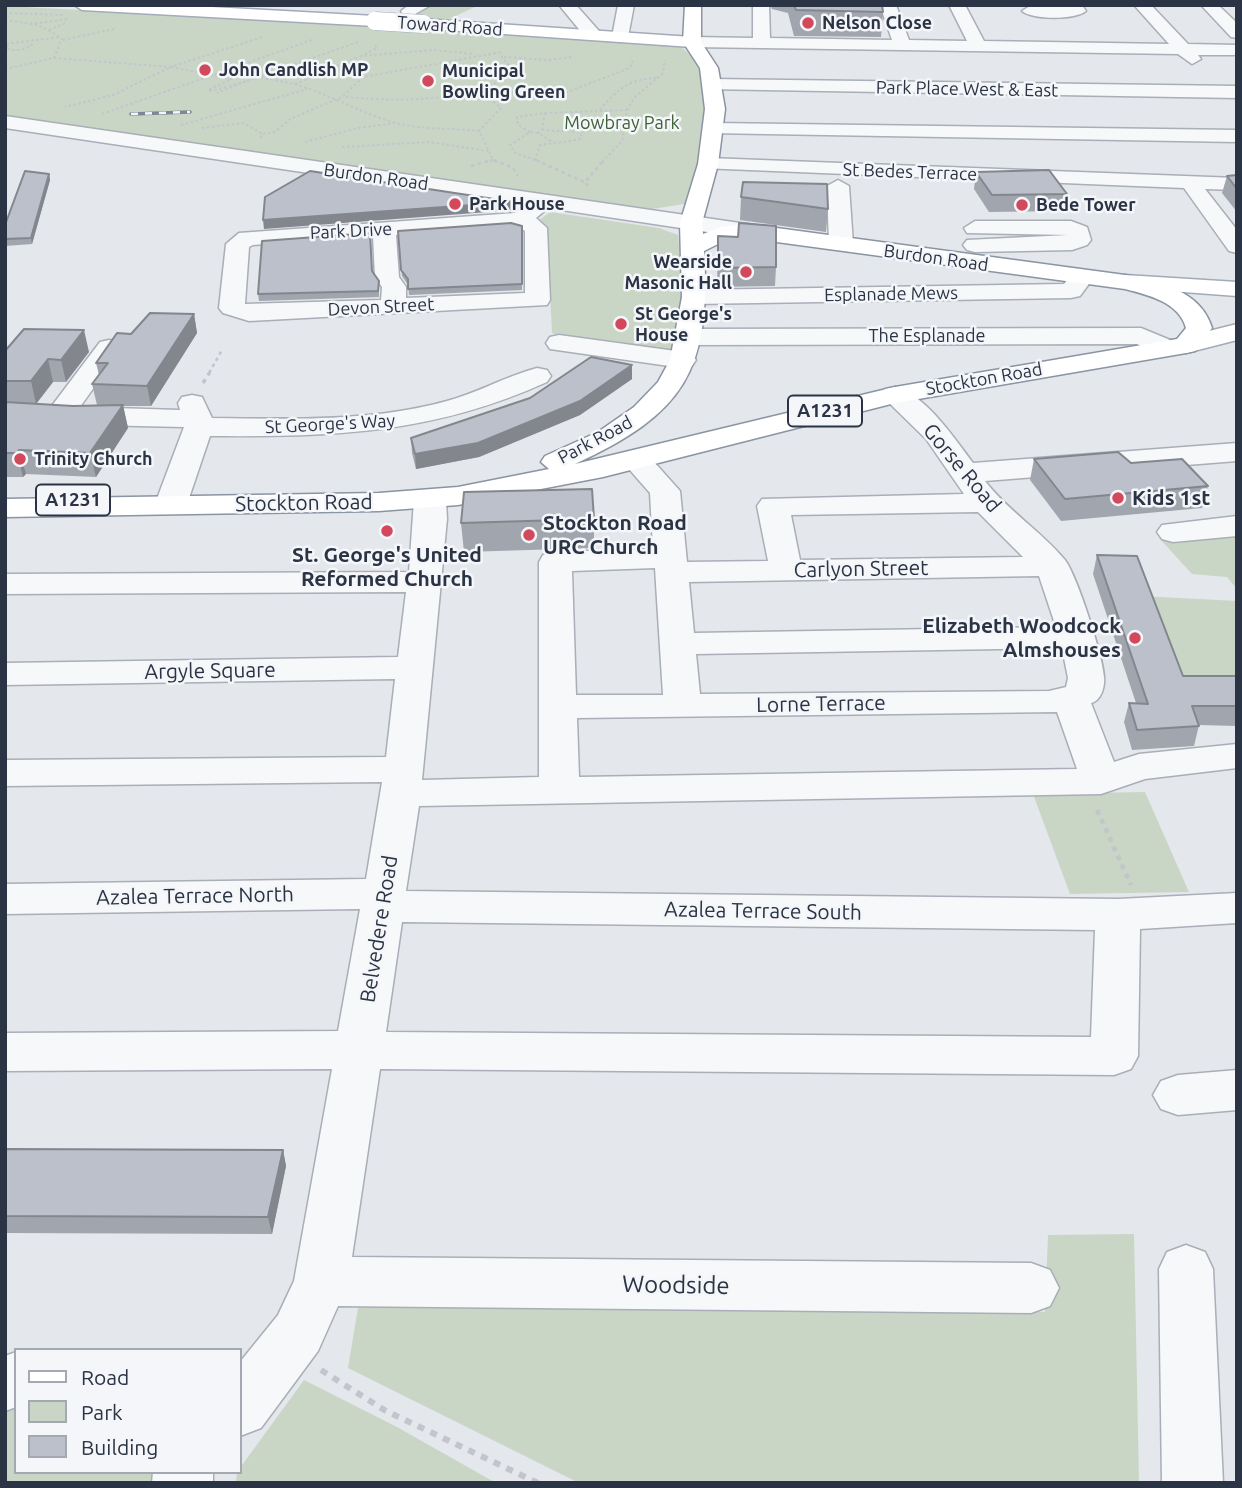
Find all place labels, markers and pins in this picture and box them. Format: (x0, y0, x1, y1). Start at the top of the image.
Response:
place label: Nelson Close (822, 12, 932, 34)
marker: Nelson Close (800, 15, 816, 31)
place label: John Candlish MP (219, 59, 368, 81)
place label: Municipal Bowling Green (442, 60, 566, 102)
marker: John Candlish MP (197, 62, 213, 78)
marker: Municipal Bowling Green (420, 73, 436, 89)
place label: Park House (469, 193, 565, 215)
place label: Bede Tower (1036, 194, 1136, 216)
marker: Park House (447, 196, 463, 212)
marker: Bede Tower (1014, 197, 1030, 213)
place label: Wearside Masonic Hall (625, 251, 732, 294)
marker: Wearside Masonic Hall (738, 264, 754, 280)
place label: St George's House (635, 303, 732, 346)
marker: St George's House (613, 316, 629, 332)
place label: Trinity Church (34, 448, 153, 470)
marker: Trinity Church (12, 451, 28, 467)
place label: Kids 1st (1132, 485, 1210, 511)
marker: Kids 1st (1110, 490, 1126, 506)
place label: Stockton Road URC Church (543, 510, 687, 560)
marker: St. George's United Reformed Church (379, 523, 395, 539)
marker: Stockton Road URC Church (521, 527, 537, 543)
place label: St. George's United Reformed Church (292, 542, 482, 592)
place label: Elizabeth Woodcock Almshouses (922, 613, 1121, 663)
marker: Elizabeth Woodcock Almshouses (1127, 630, 1143, 646)

